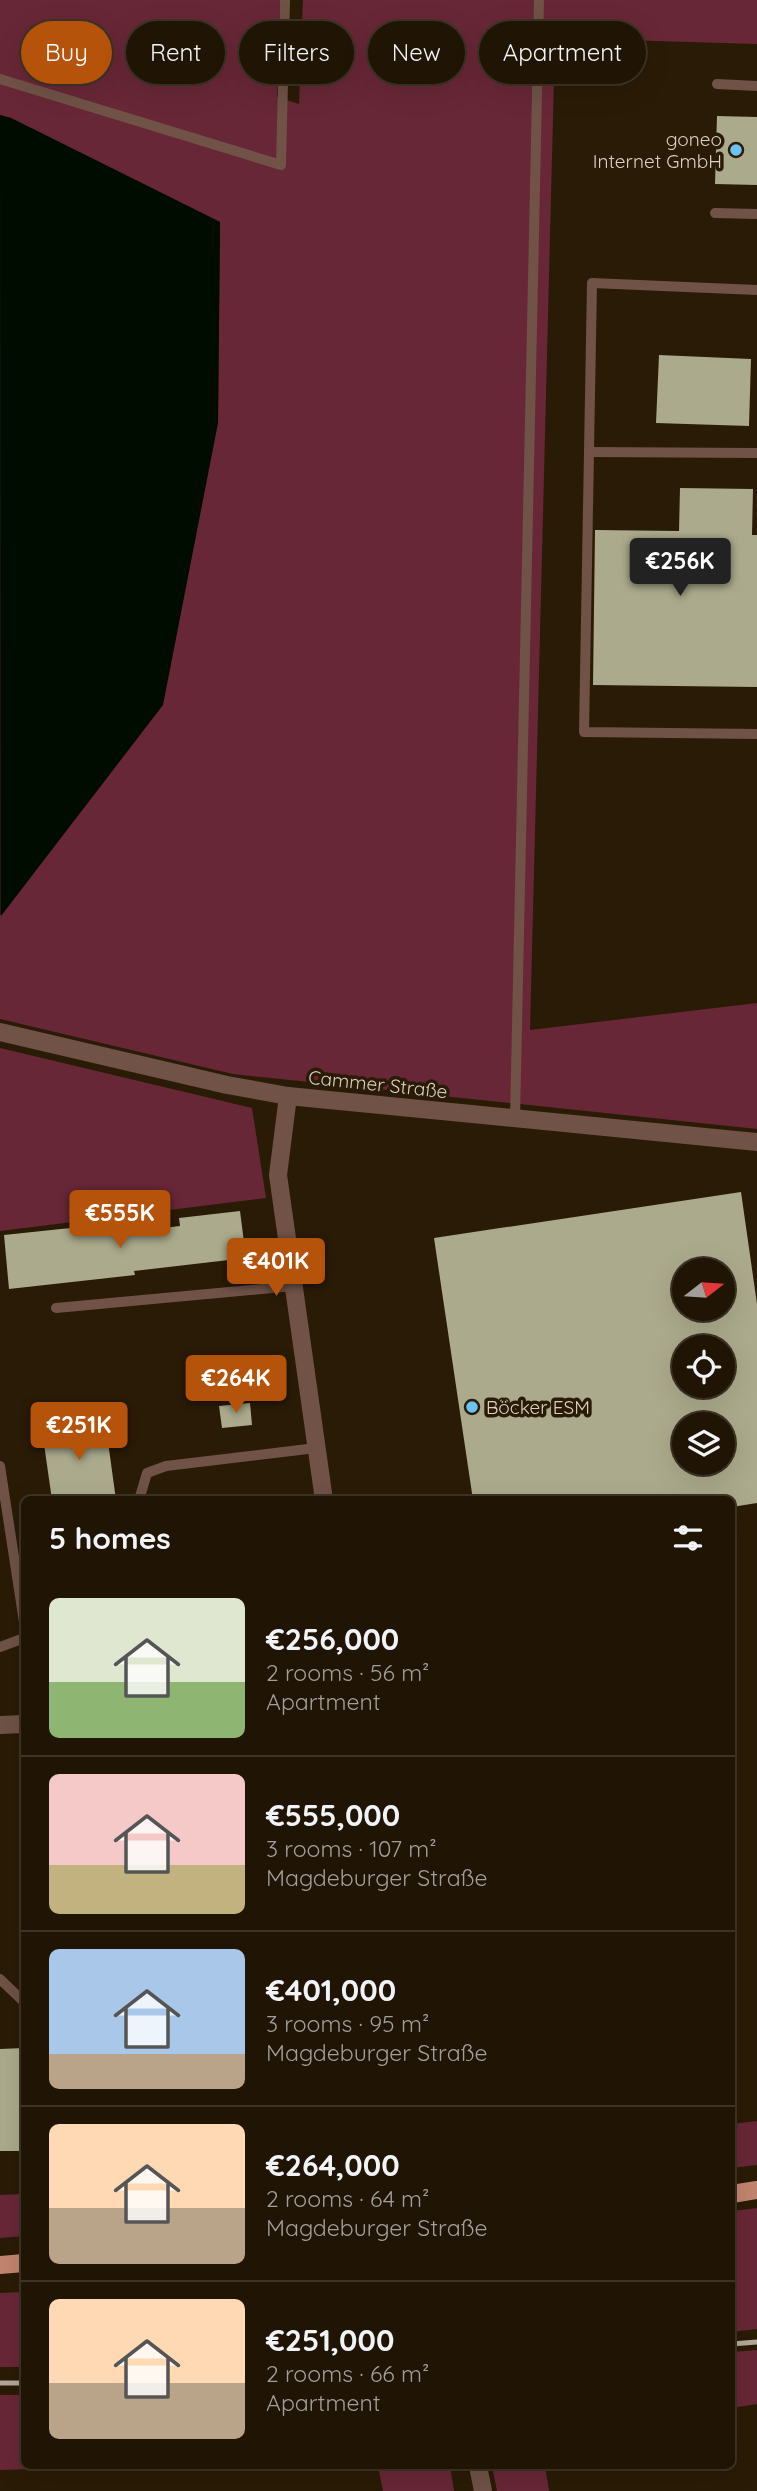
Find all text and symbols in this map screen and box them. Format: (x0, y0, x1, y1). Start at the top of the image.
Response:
chip: Buy (21, 21, 112, 84)
chip: Rent (126, 21, 225, 84)
chip: Filters (239, 21, 354, 84)
chip: New (368, 21, 465, 84)
chip: Apartment (479, 21, 646, 84)
place label: goneo Internet GmbH (593, 127, 722, 173)
marker: goneo Internet GmbH (728, 142, 744, 158)
pin: €256K (631, 538, 729, 598)
text: €256K (646, 546, 714, 575)
street label: Cammer Straße (307, 1065, 449, 1103)
pin: €555K (71, 1190, 169, 1250)
text: €555K (85, 1198, 155, 1227)
pin: €401K (227, 1238, 325, 1298)
text: €401K (243, 1246, 309, 1275)
north arrow (672, 1258, 735, 1321)
map controls (672, 1258, 735, 1475)
button: locate (672, 1335, 735, 1398)
pin: €264K (187, 1356, 285, 1415)
text: €264K (202, 1363, 270, 1392)
place label: Böcker ESM (486, 1395, 590, 1419)
marker: Böcker ESM (464, 1399, 480, 1415)
pin: €251K (30, 1402, 128, 1462)
text: €251K (47, 1410, 111, 1439)
button: layers (672, 1412, 735, 1475)
text: 5 homes (49, 1519, 171, 1557)
icon: filters (669, 1519, 707, 1557)
text: €256,000 (266, 1620, 399, 1658)
icon: home (105, 1626, 189, 1710)
text: 2 rooms · 56 m² (266, 1658, 429, 1687)
text: Apartment (266, 1687, 380, 1716)
text: €555,000 (266, 1796, 400, 1834)
icon: home (105, 1802, 189, 1886)
text: 3 rooms · 107 m² (266, 1834, 437, 1863)
text: Magdeburger Straße (266, 1863, 488, 1892)
text: €401,000 (266, 1971, 396, 2009)
icon: home (105, 1977, 189, 2061)
text: 3 rooms · 95 m² (266, 2009, 429, 2038)
text: Magdeburger Straße (266, 2038, 488, 2067)
text: €264,000 (266, 2146, 400, 2184)
icon: home (105, 2152, 189, 2236)
text: 2 rooms · 64 m² (266, 2184, 429, 2213)
text: Magdeburger Straße (266, 2213, 488, 2242)
text: €251,000 (266, 2321, 394, 2359)
icon: home (105, 2327, 189, 2411)
text: 2 rooms · 66 m² (266, 2359, 429, 2388)
text: Apartment (266, 2388, 380, 2417)

